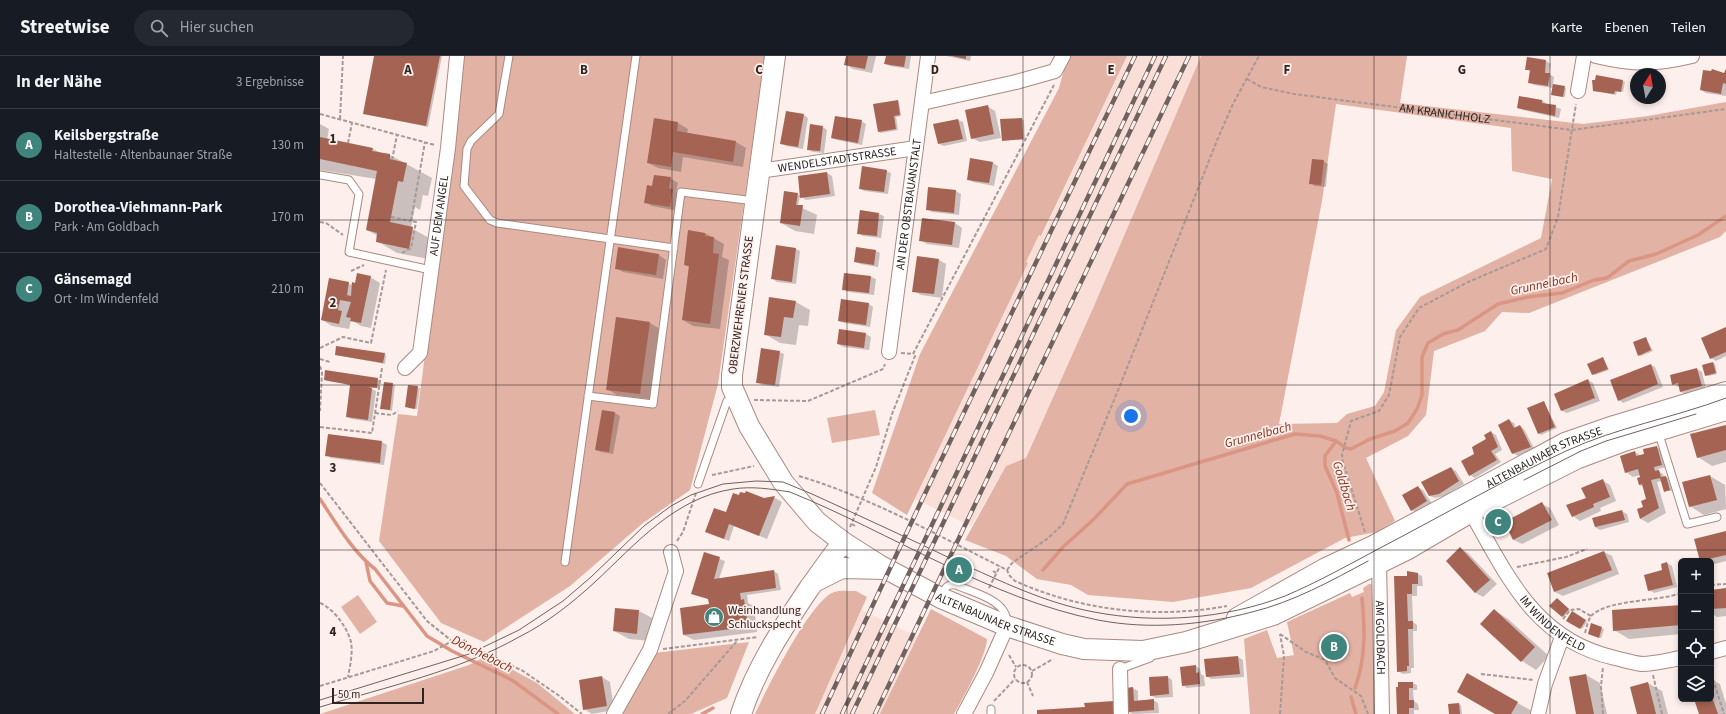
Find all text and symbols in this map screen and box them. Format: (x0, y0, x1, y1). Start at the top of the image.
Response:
search box (134, 10, 414, 46)
text: Streetwise (20, 14, 110, 41)
icon: search (148, 17, 170, 39)
text: Hier suchen (180, 17, 254, 38)
text: Karte (1551, 18, 1583, 38)
text: Ebenen (1605, 18, 1649, 38)
text: Teilen (1671, 18, 1706, 38)
text: A (403, 61, 412, 79)
text: B (580, 61, 588, 79)
text: C (755, 61, 763, 79)
text: D (931, 61, 939, 79)
text: E (1107, 61, 1115, 79)
text: F (1284, 61, 1291, 79)
text: G (1458, 61, 1466, 79)
north arrow (1630, 68, 1666, 104)
text: In der Nähe (16, 70, 102, 94)
text: 3 Ergebnisse (236, 73, 304, 91)
street label: AM KRANICHHOLZ (1398, 99, 1491, 128)
text: Keilsbergstraße (54, 125, 159, 146)
text: 1 (330, 130, 337, 148)
text: A (25, 136, 33, 154)
text: 130 m (271, 136, 304, 154)
street label: AN DER OBSTBAUANSTALT (891, 137, 926, 271)
street label: WENDELSTADTSTRASSE (777, 142, 898, 177)
text: Haltestelle · Altenbaunaer Straße (54, 146, 232, 164)
street label: AUF DEM ANGEL (425, 174, 453, 257)
text: Dorothea-Viehmann-Park (54, 197, 222, 218)
text: B (25, 208, 33, 226)
text: 170 m (271, 208, 304, 226)
text: Park · Am Goldbach (54, 218, 159, 236)
street label: OBERZWEHRENER STRASSE (724, 235, 758, 375)
water label: Grunnelbach (1509, 268, 1580, 300)
text: Gänsemagd (54, 269, 132, 290)
text: C (25, 280, 33, 298)
text: 210 m (271, 280, 304, 298)
text: Ort · Im Windenfeld (54, 290, 159, 308)
text: 2 (330, 294, 337, 312)
your location (1121, 406, 1141, 426)
water label: Grunnelbach (1223, 417, 1294, 453)
street label: ALTENBAUNAER STRASSE (1483, 422, 1604, 492)
text: 3 (330, 459, 337, 477)
water label: Goldbach (1328, 459, 1360, 513)
pin: C (1485, 507, 1511, 537)
pin: A (946, 555, 972, 585)
map controls (1678, 558, 1714, 702)
button: + (1678, 558, 1714, 594)
street label: ALTENBAUNAER STRASSE (933, 588, 1058, 650)
street label: IM WINDENFELD (1516, 592, 1588, 656)
button: − (1678, 594, 1714, 630)
street label: AM GOLDBACH (1371, 600, 1390, 675)
place label: Weinhandlung Schluckspecht (728, 602, 801, 633)
shop icon: Weinhandlung Schluckspecht (703, 606, 725, 628)
text: 4 (330, 623, 337, 641)
button: locate (1678, 630, 1714, 666)
water label: Dönchebach (448, 631, 516, 677)
pin: B (1321, 632, 1347, 662)
button: layers (1678, 666, 1714, 702)
scale bar (332, 686, 424, 705)
text: 50 m (338, 687, 360, 702)

